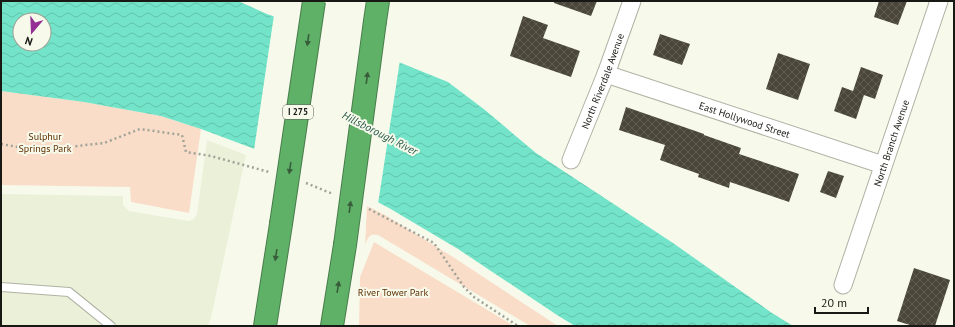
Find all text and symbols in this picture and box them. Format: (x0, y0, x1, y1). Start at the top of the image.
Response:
north arrow (12, 12, 52, 52)
street label: North Riverdale Avenue (578, 32, 627, 131)
text: N (23, 34, 34, 49)
one-way arrow (305, 34, 311, 46)
one-way arrow (364, 72, 370, 84)
street label: North Branch Avenue (871, 98, 912, 188)
street label: East Hollywood Street (697, 99, 792, 141)
road number: I 275 (283, 105, 313, 119)
water label: Hillsborough River (340, 108, 421, 159)
park label: Sulphur Springs Park (19, 130, 72, 155)
one-way arrow (286, 162, 292, 174)
one-way arrow (347, 201, 353, 213)
one-way arrow (273, 249, 279, 261)
one-way arrow (335, 281, 341, 294)
park label: River Tower Park (358, 286, 428, 299)
scale bar (815, 289, 868, 315)
text: 20 m (821, 295, 847, 310)

